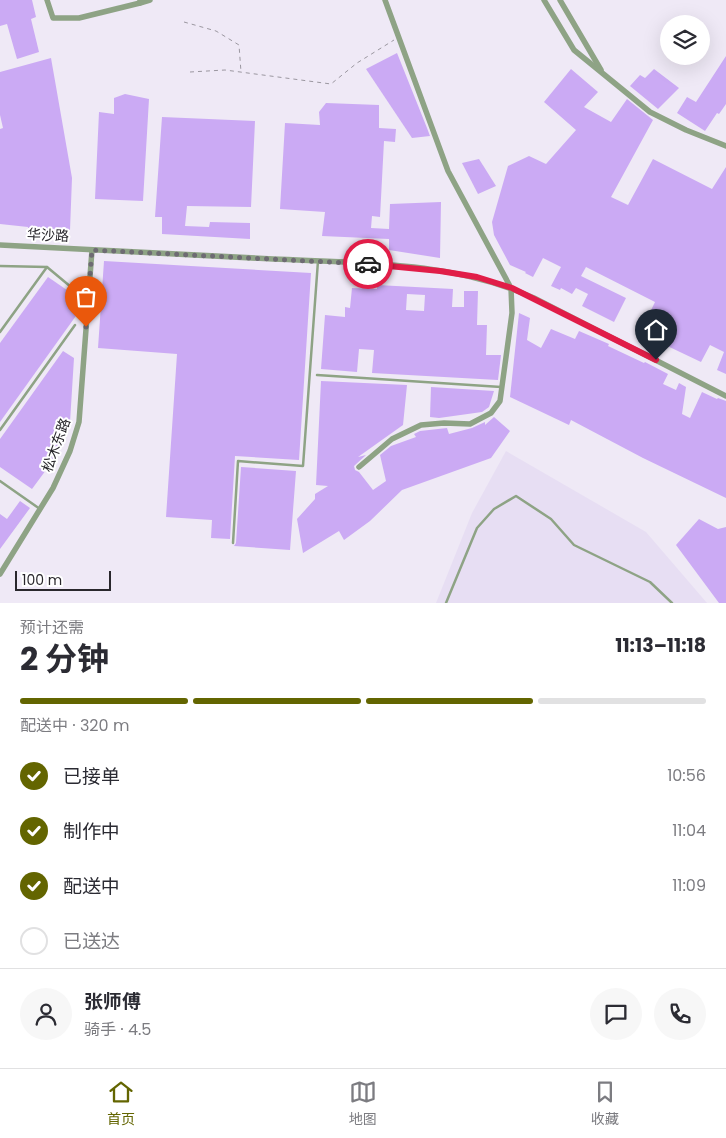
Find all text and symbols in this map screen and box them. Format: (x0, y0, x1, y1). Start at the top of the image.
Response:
map controls (660, 15, 710, 65)
button: layers (660, 15, 710, 65)
street label: 华沙路 (27, 224, 69, 246)
courier (343, 239, 393, 289)
icon: car (354, 250, 382, 278)
pin (65, 276, 107, 327)
icon: bag (72, 283, 100, 311)
pin (635, 309, 677, 360)
icon: home (642, 316, 670, 344)
street label: 松木东路 (37, 415, 75, 475)
scale bar (15, 568, 111, 591)
text: 100 m (22, 570, 62, 590)
text: 预计还需 (20, 616, 84, 639)
text: 11:13–11:18 (615, 632, 706, 659)
text: 2 分钟 (20, 636, 109, 681)
text: 配送中 · 320 m (20, 714, 129, 737)
icon: check (20, 762, 48, 790)
text: 已接单 (63, 763, 120, 790)
text: 10:56 (667, 764, 706, 787)
icon: check (20, 817, 48, 845)
text: 制作中 (63, 818, 120, 845)
text: 11:04 (672, 819, 706, 842)
icon: check (20, 872, 48, 900)
text: 配送中 (63, 873, 120, 900)
text: 11:09 (672, 874, 706, 897)
text: 已送达 (63, 928, 120, 955)
button: person (20, 988, 72, 1040)
text: 张师傅 (84, 988, 141, 1015)
button: chat (590, 988, 642, 1040)
button: phone (654, 988, 706, 1040)
text: 骑手 · 4.5 (84, 1018, 151, 1041)
tab: 首页 (107, 1078, 135, 1130)
tab: 地图 (349, 1078, 377, 1130)
tab: 收藏 (591, 1078, 619, 1130)

